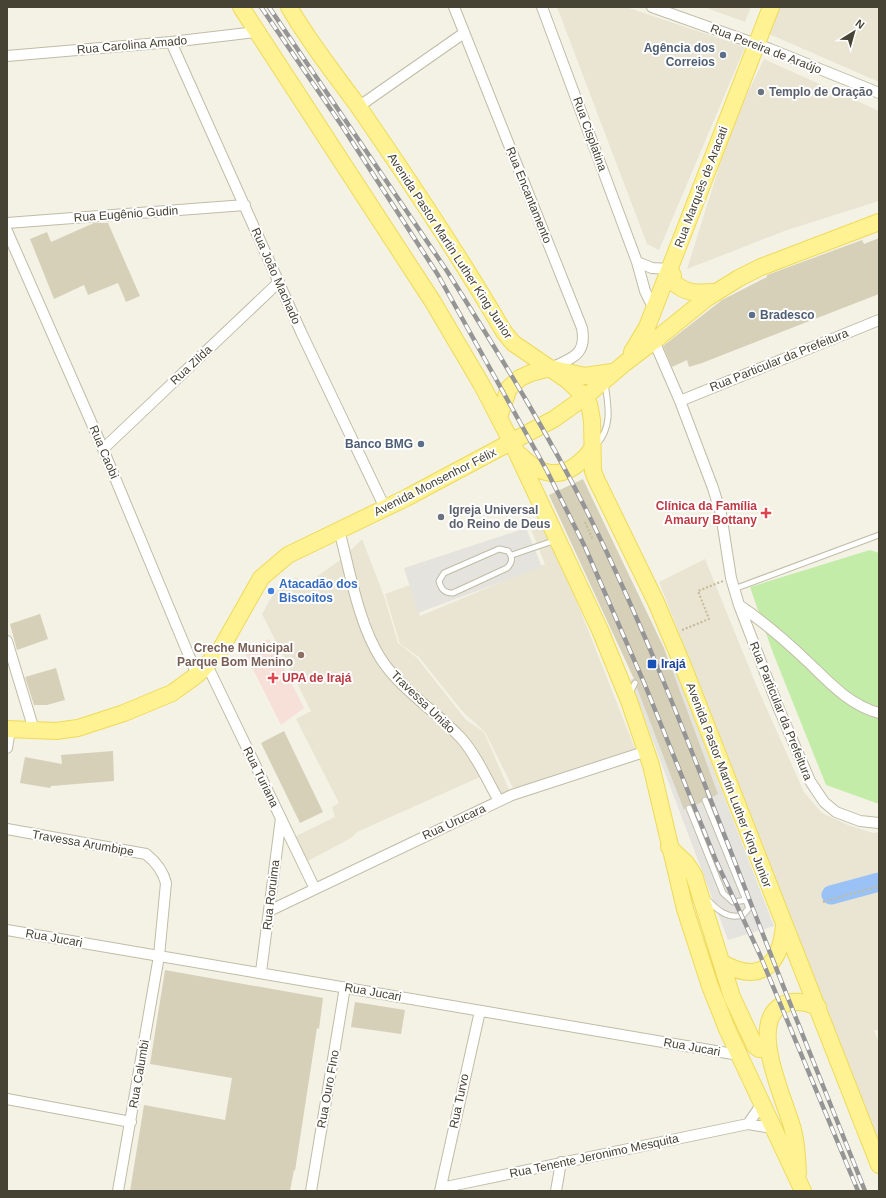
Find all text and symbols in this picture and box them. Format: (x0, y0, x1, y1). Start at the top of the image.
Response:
north arrow (834, 12, 874, 52)
text: N (853, 17, 867, 31)
street label: Rua Pereira de Araújo (708, 21, 824, 77)
street label: Rua Carolina Amado (76, 33, 188, 57)
place label: Agência dos Correios (644, 41, 715, 69)
marker: Agência dos Correios (718, 50, 728, 60)
place label: Templo de Oração (769, 85, 873, 99)
marker: Templo de Oração (756, 87, 766, 97)
street label: Rua Cisplatina (570, 95, 610, 173)
street label: Rua Marquês de Aracati (671, 124, 731, 250)
street label: Rua Encantamento (503, 145, 555, 246)
street label: Avenida Pastor Martin Luther King Junior (385, 151, 515, 341)
street label: Rua Eugênio Gudin (73, 203, 179, 225)
street label: Rua João Machado (248, 226, 304, 327)
place label: Bradesco (760, 308, 815, 322)
marker: Bradesco (747, 310, 757, 320)
street label: Rua Particular da Prefeitura (708, 326, 851, 394)
street label: Rua Zilda (167, 342, 215, 388)
street label: Rua Caobi (86, 423, 122, 481)
place label: Banco BMG (345, 437, 413, 451)
marker: Banco BMG (416, 439, 426, 449)
street label: Avenida Monsenhor Félix (372, 445, 498, 519)
place label: Clínica da Família Amaury Bottany (656, 499, 757, 527)
place label: Igreja Universal do Reino de Deus (449, 503, 551, 531)
marker: Clínica da Família Amaury Bottany (760, 507, 772, 519)
marker: Igreja Universal do Reino de Deus (436, 512, 446, 522)
place label: Atacadão dos Biscoitos (279, 577, 358, 605)
marker: Atacadão dos Biscoitos (266, 586, 276, 596)
street label: Rua Particular da Prefeitura (747, 640, 815, 783)
place label: Creche Municipal Parque Bom Menino (177, 641, 293, 669)
marker: Creche Municipal Parque Bom Menino (296, 650, 306, 660)
place label: Irajá (661, 657, 686, 671)
marker: Irajá (646, 658, 658, 670)
street label: Travessa União (388, 668, 458, 736)
place label: UPA de Irajá (282, 671, 352, 685)
marker: UPA de Irajá (267, 672, 279, 684)
street label: Avenida Pastor Martin Luther King Junior (683, 680, 775, 890)
street label: Rua Turiana (240, 745, 282, 810)
street label: Rua Urucara (420, 801, 488, 843)
street label: Travessa Arumbipe (31, 827, 135, 859)
street label: Rua Roruima (260, 859, 282, 931)
street label: Rua Jucari (25, 926, 83, 950)
street label: Rua Jucari (344, 980, 402, 1004)
street label: Rua Jucari (663, 1035, 721, 1059)
street label: Rua Calumbi (126, 1039, 152, 1109)
street label: Rua Ouro FIno (314, 1048, 342, 1129)
street label: Rua Turvo (446, 1072, 472, 1130)
street label: Rua Tenente Jeronimo Mesquita (508, 1131, 680, 1181)

